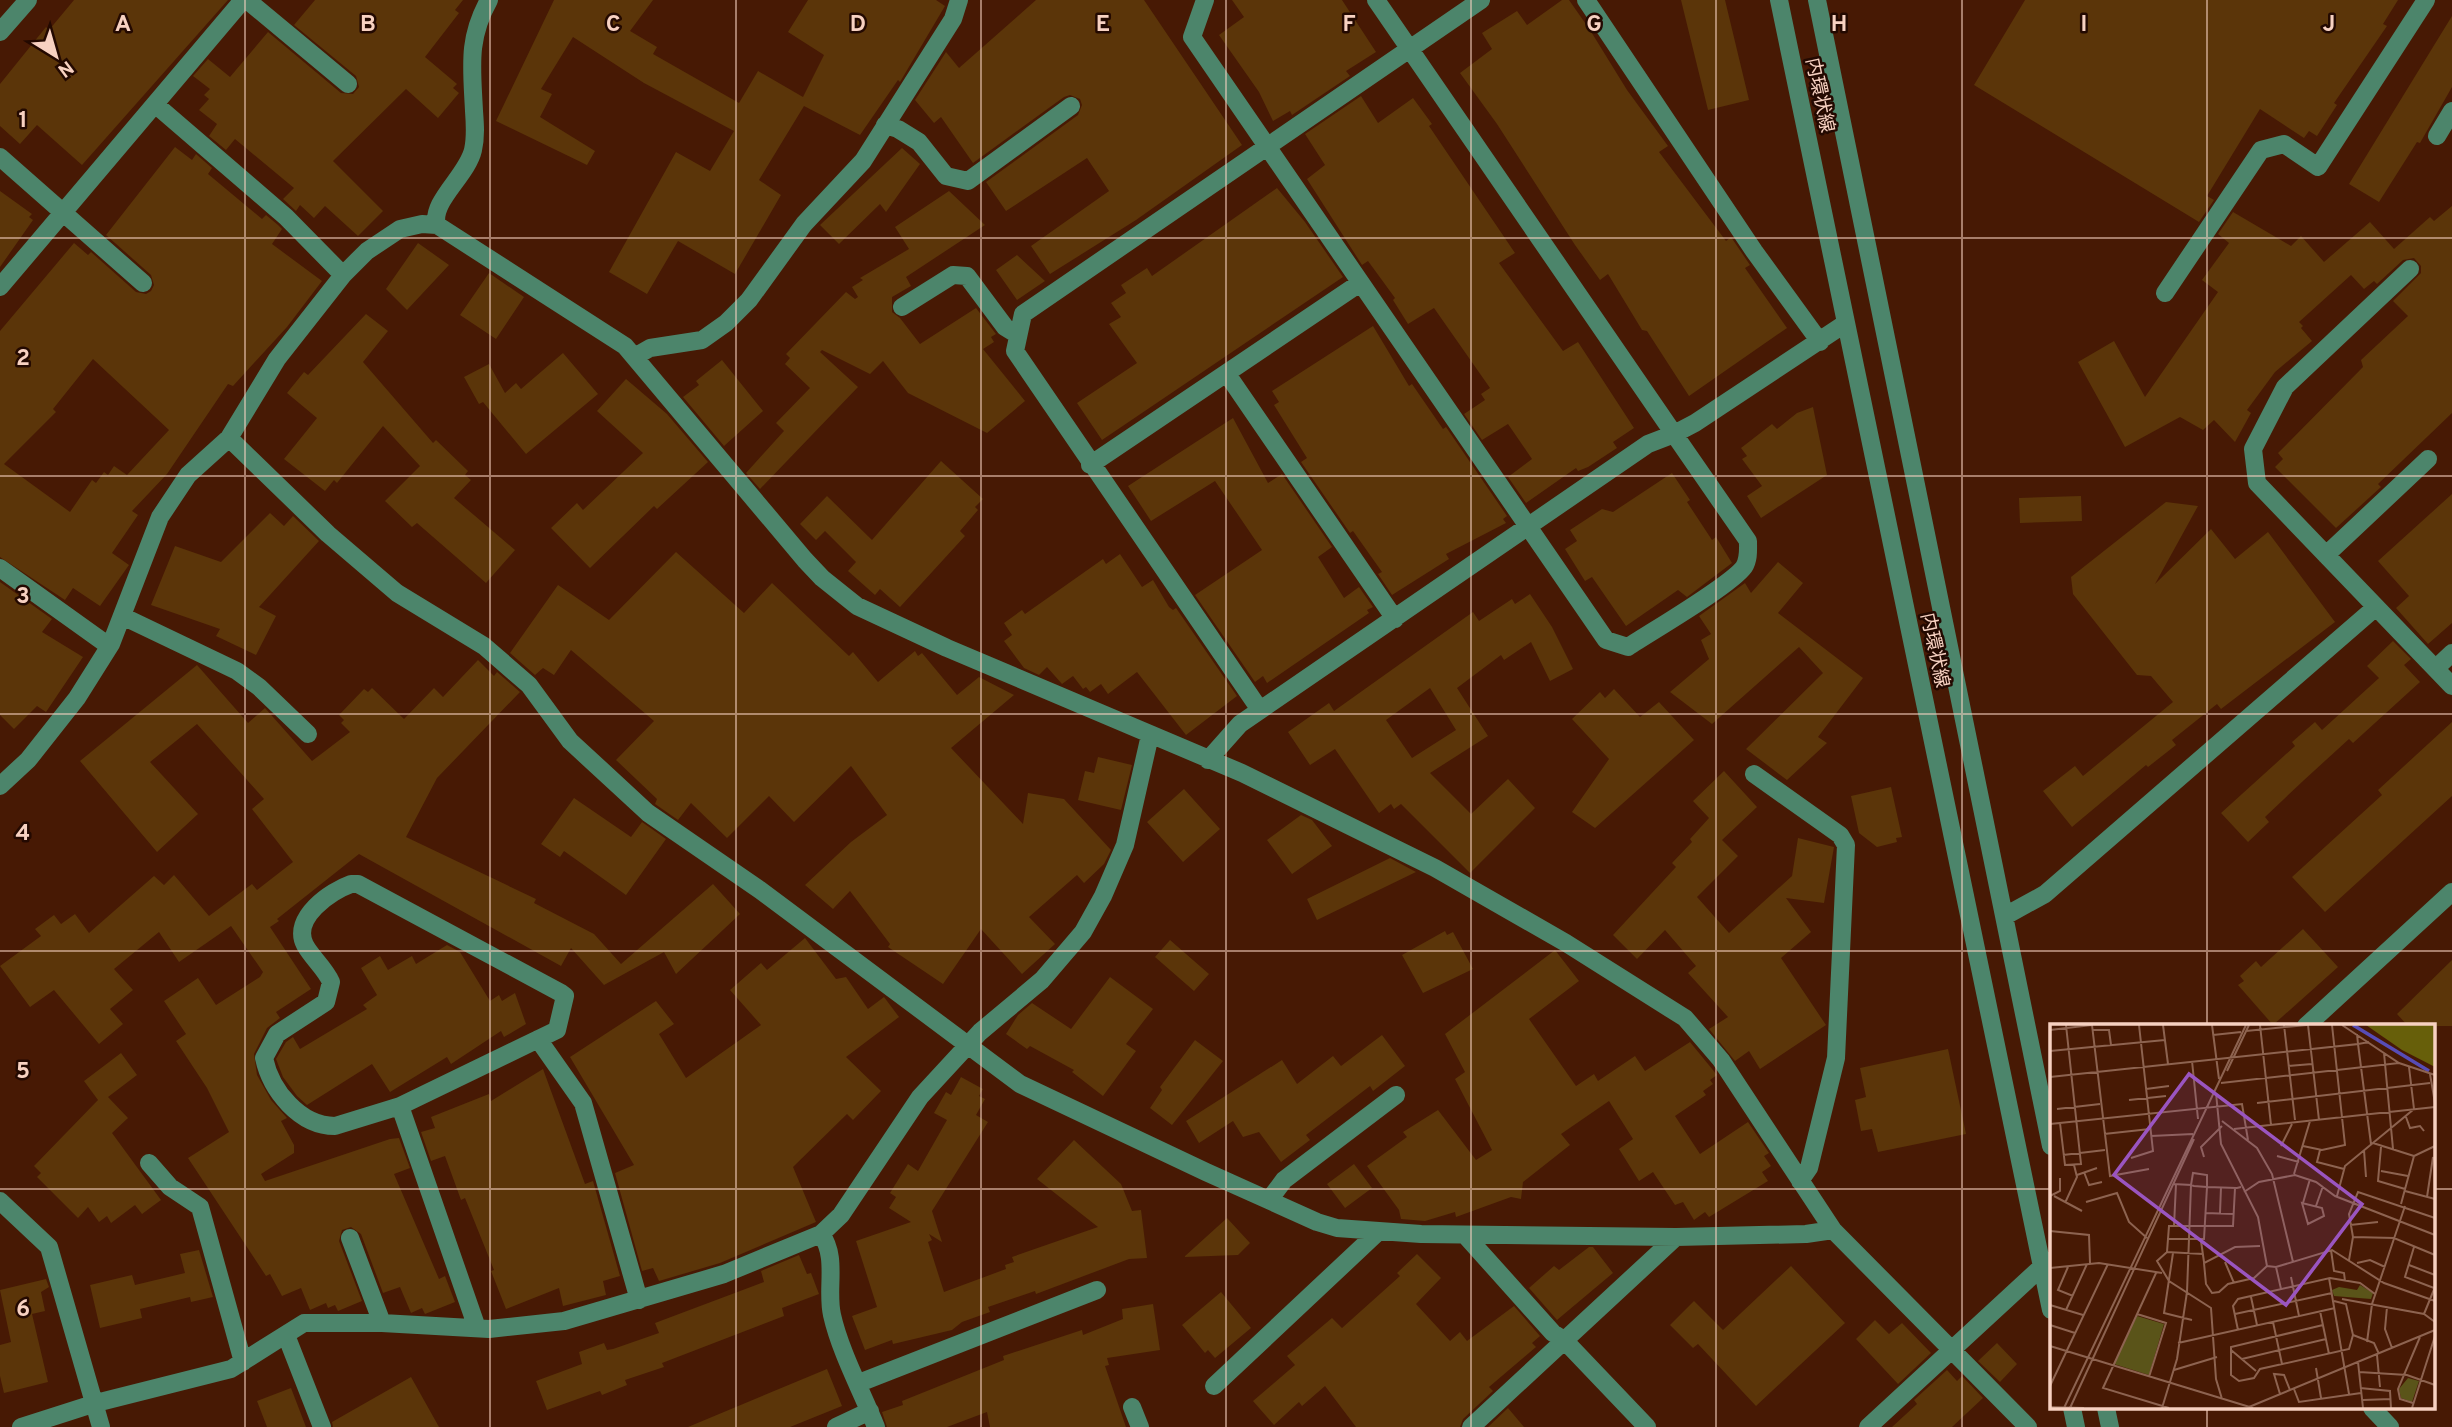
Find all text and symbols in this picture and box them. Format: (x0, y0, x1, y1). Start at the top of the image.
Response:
text: A (115, 11, 131, 40)
text: B (360, 11, 376, 40)
text: C (606, 11, 620, 40)
text: D (850, 11, 866, 40)
text: E (1096, 11, 1110, 40)
text: F (1342, 11, 1356, 40)
text: G (1586, 11, 1602, 40)
text: H (1831, 11, 1847, 40)
text: I (2081, 11, 2087, 40)
text: J (2323, 11, 2335, 40)
north arrow (21, 21, 91, 91)
text: N (52, 54, 78, 82)
street label: 内環状線 (1799, 56, 1839, 135)
text: 1 (18, 107, 28, 136)
text: 2 (16, 345, 30, 374)
text: 3 (16, 583, 30, 612)
street label: 内環状線 (1914, 611, 1954, 690)
text: 4 (16, 820, 30, 849)
inset map (2050, 1024, 2434, 1410)
text: 5 (16, 1058, 30, 1087)
text: 6 (16, 1296, 30, 1325)

